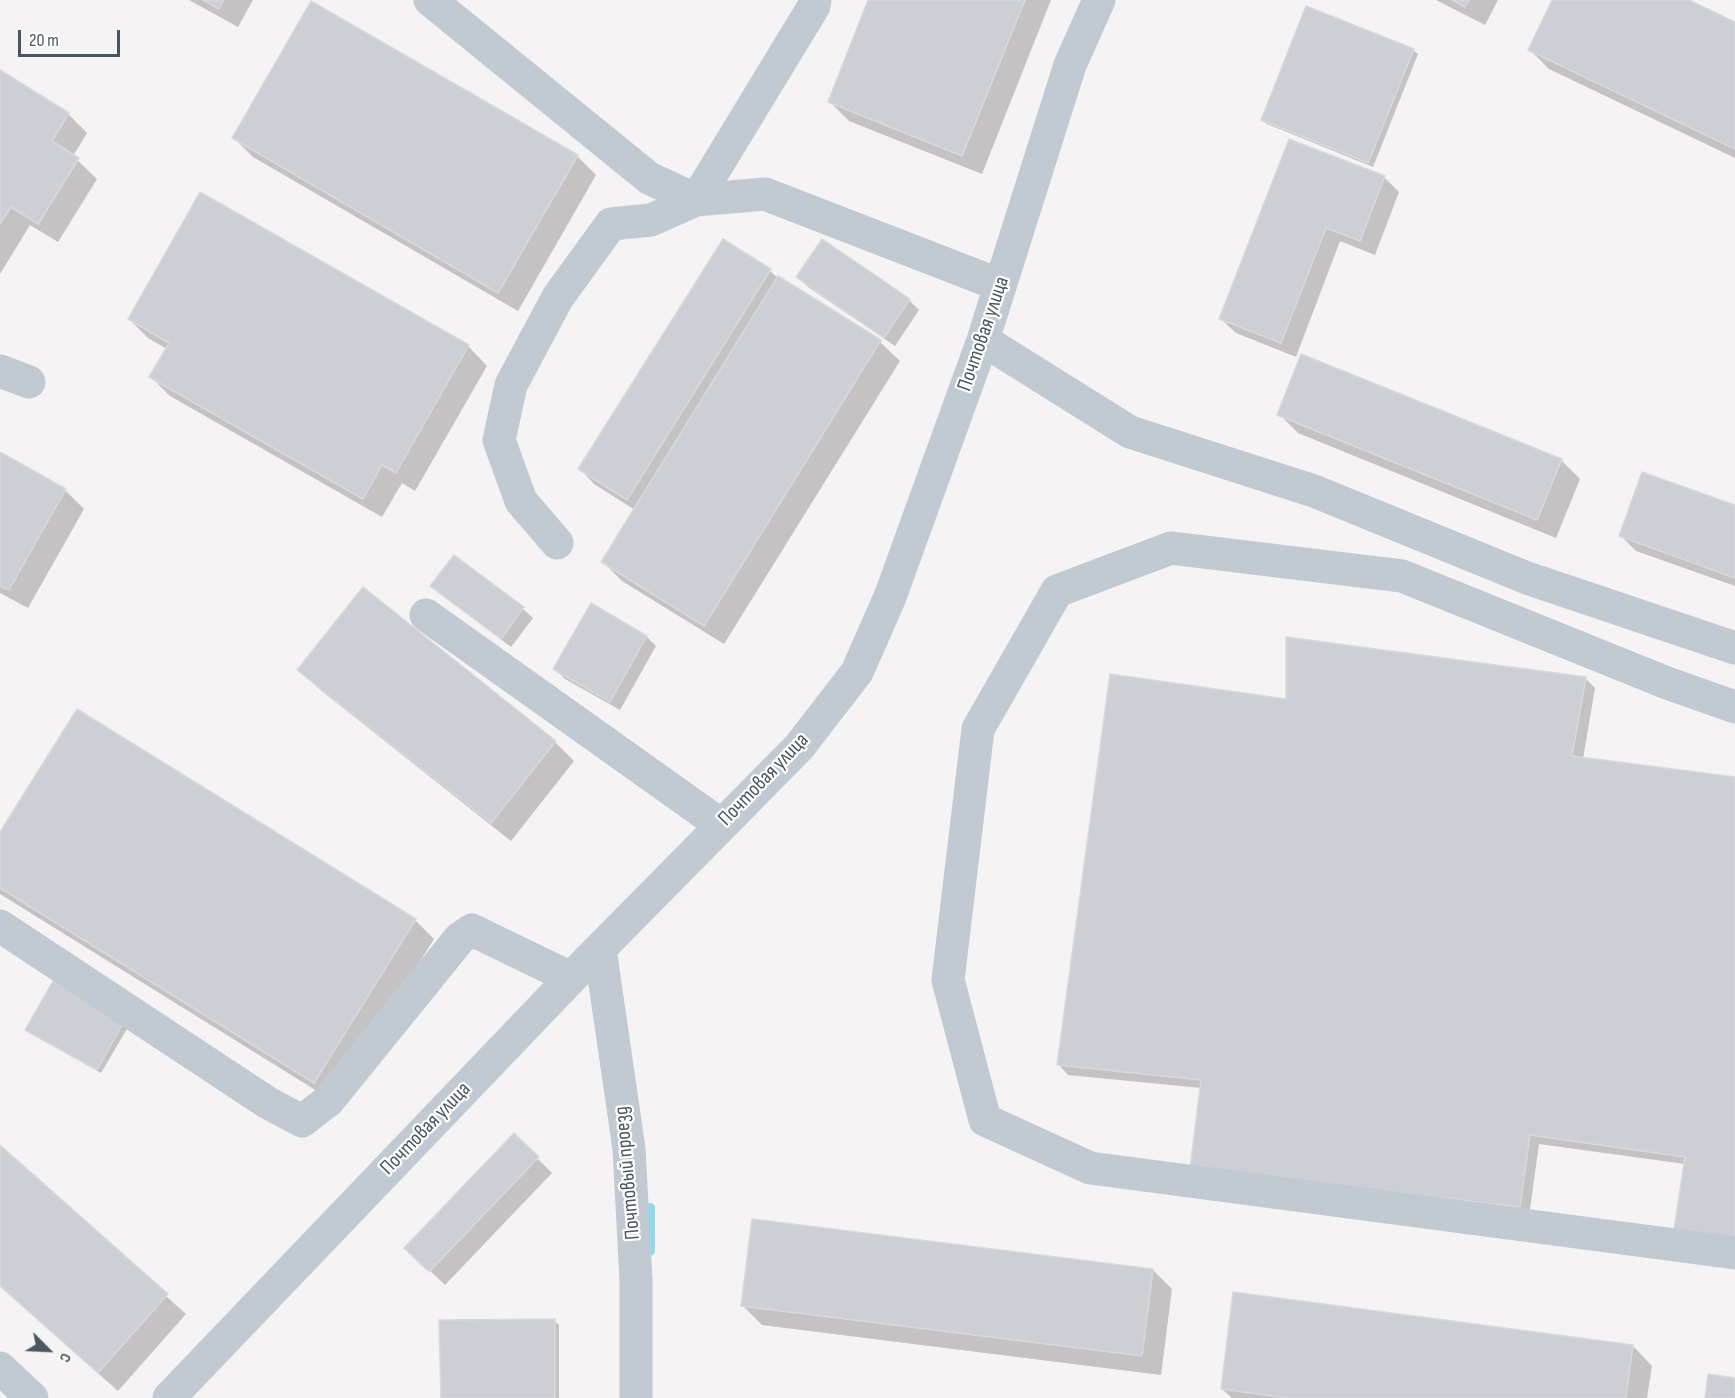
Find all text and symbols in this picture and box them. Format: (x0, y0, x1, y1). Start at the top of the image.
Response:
scale bar (21, 18, 123, 56)
text: 20 m (29, 30, 59, 51)
street label: Почтовая улица (953, 273, 1015, 395)
street label: Почтовая улица (713, 728, 815, 832)
street label: Почтовая улица (375, 1077, 477, 1181)
street label: Почтовый проезд (610, 1105, 646, 1241)
north arrow (18, 1320, 78, 1380)
text: С (55, 1350, 75, 1365)

